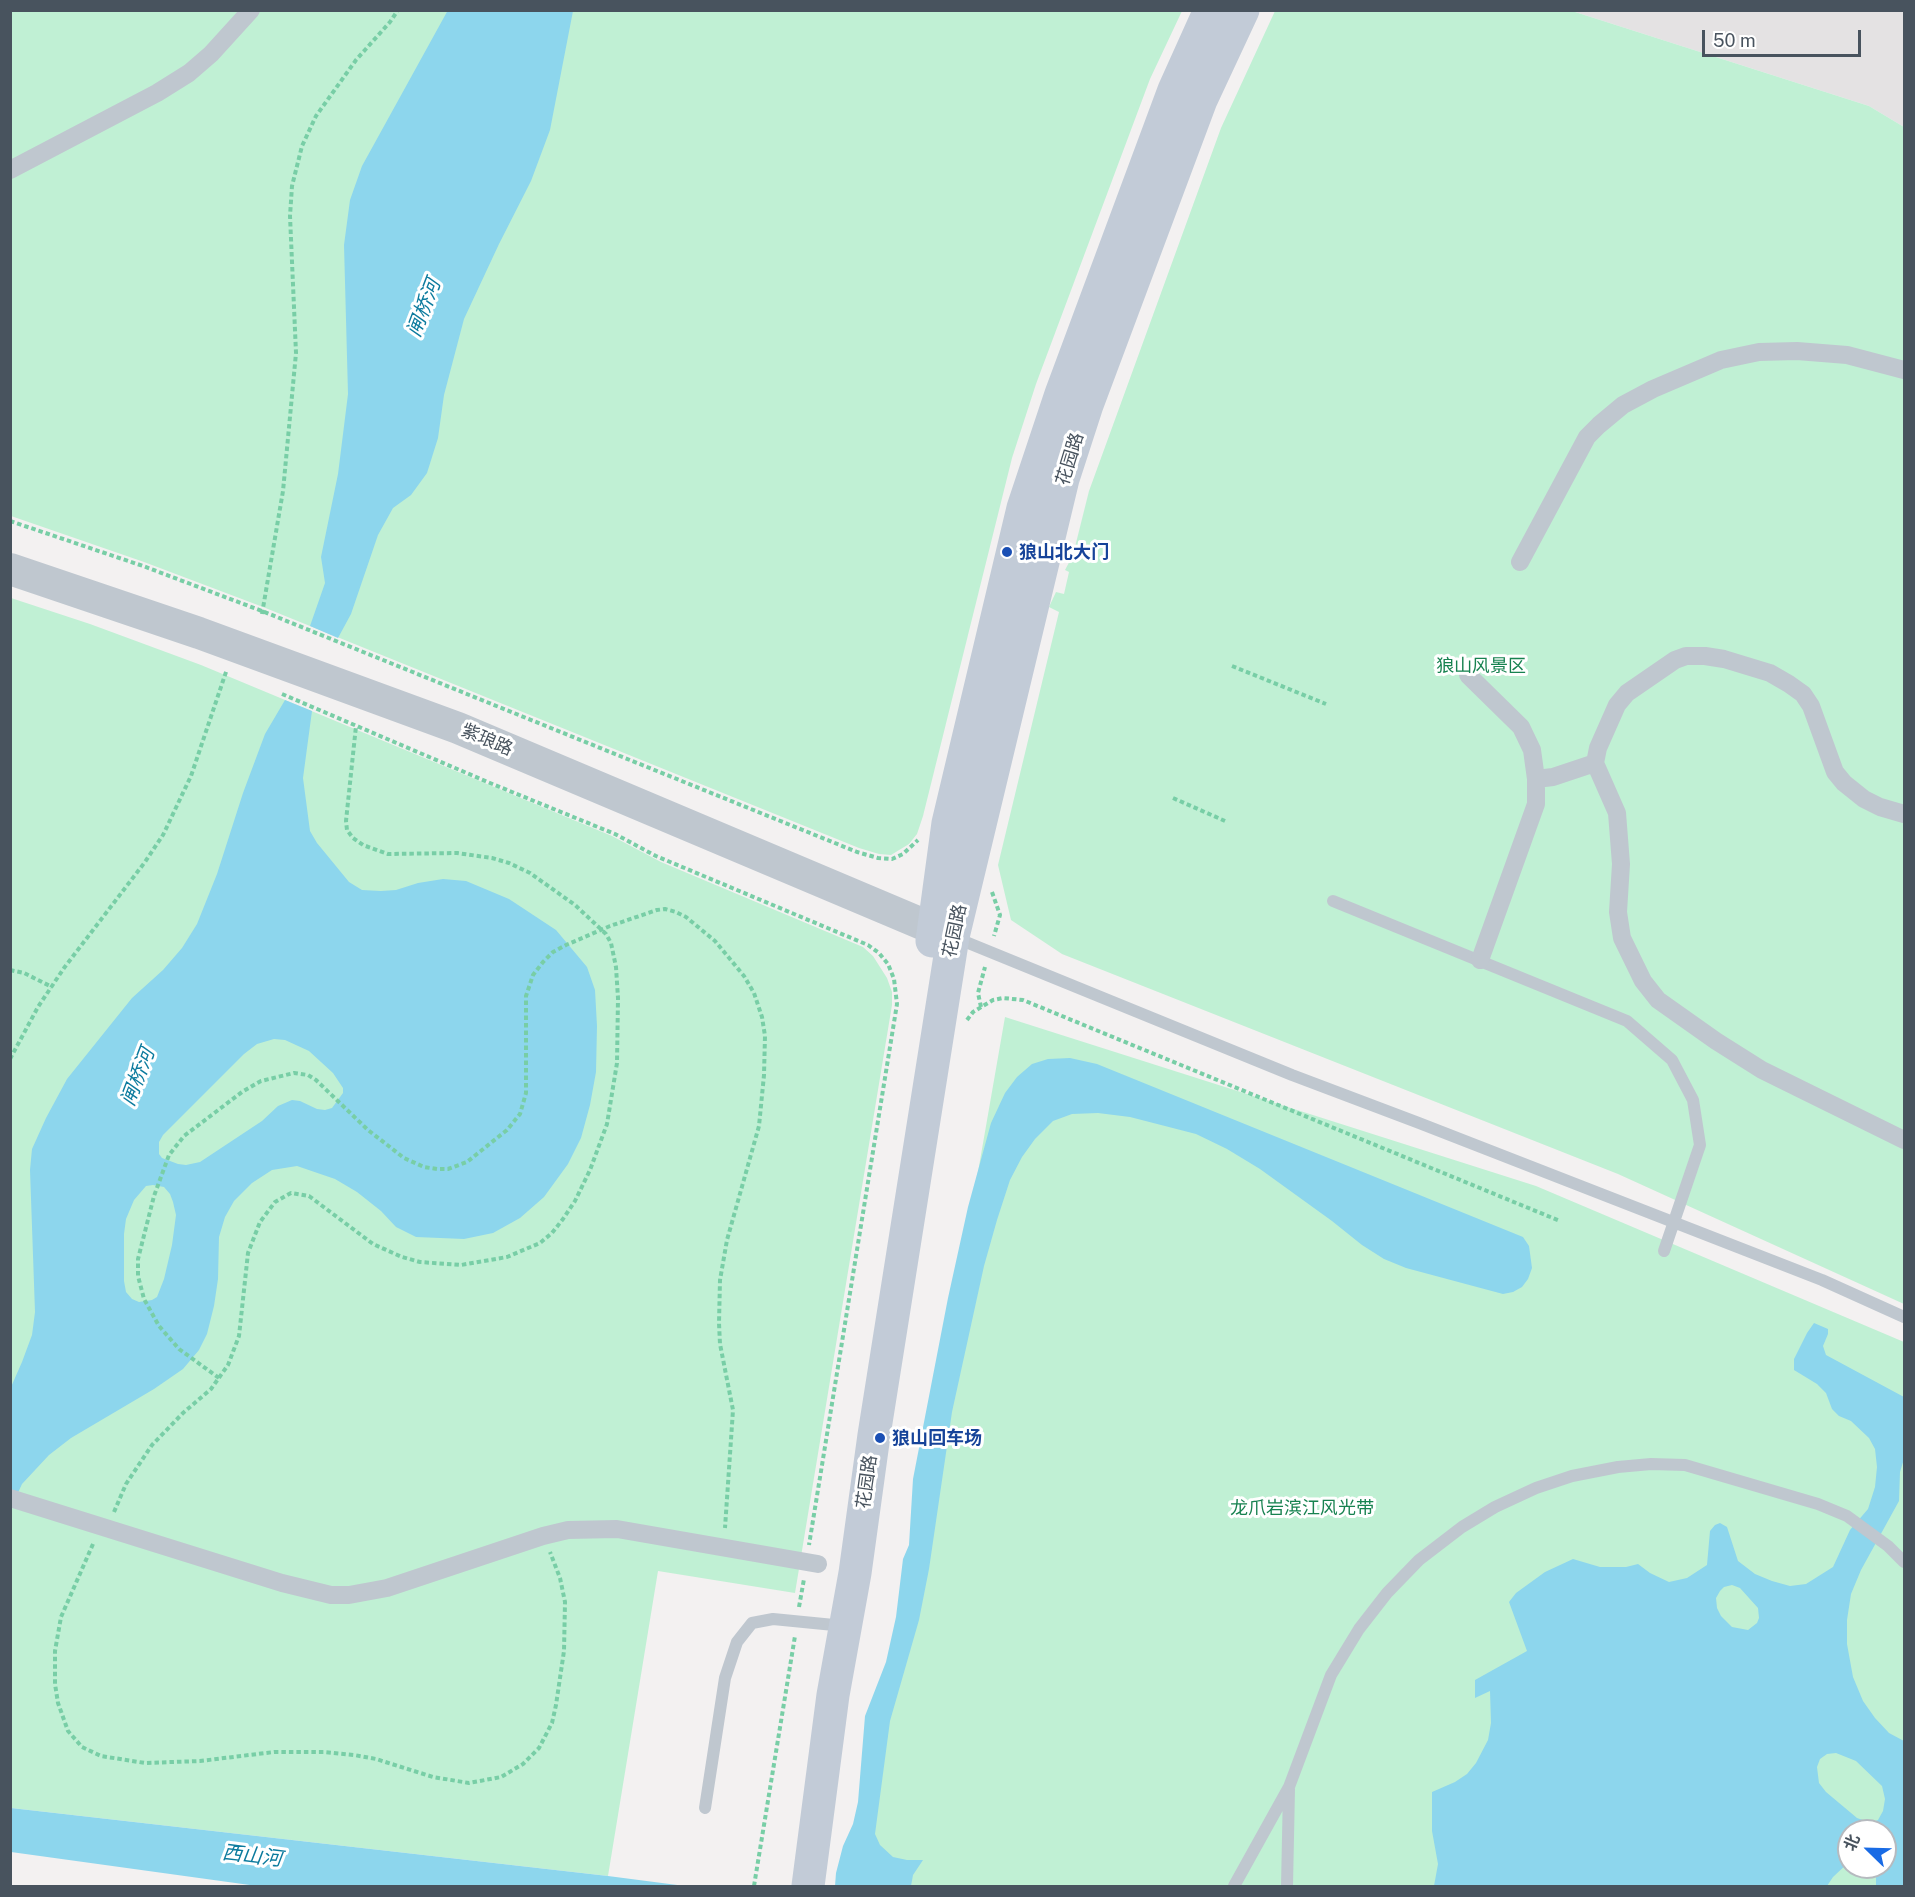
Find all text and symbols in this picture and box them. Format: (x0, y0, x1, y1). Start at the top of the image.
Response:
scale bar (1705, 18, 1864, 56)
text: 50 m (1713, 30, 1756, 51)
water label: 闸桥河 (402, 276, 446, 340)
street label: 花园路 (1052, 430, 1088, 488)
place label: 狼山北大门 (1019, 541, 1109, 563)
marker: 狼山北大门 (1000, 545, 1014, 559)
park label: 狼山风景区 (1436, 655, 1526, 677)
street label: 紫琅路 (458, 720, 516, 760)
street label: 花园路 (939, 902, 971, 960)
water label: 闸桥河 (116, 1045, 160, 1109)
place label: 狼山回车场 (892, 1427, 982, 1449)
marker: 狼山回车场 (873, 1431, 887, 1445)
street label: 花园路 (853, 1454, 881, 1510)
park label: 龙爪岩滨江风光带 (1230, 1497, 1374, 1519)
north arrow (1837, 1819, 1897, 1879)
text: 北 (1840, 1831, 1864, 1854)
water label: 西山河 (221, 1840, 283, 1872)

